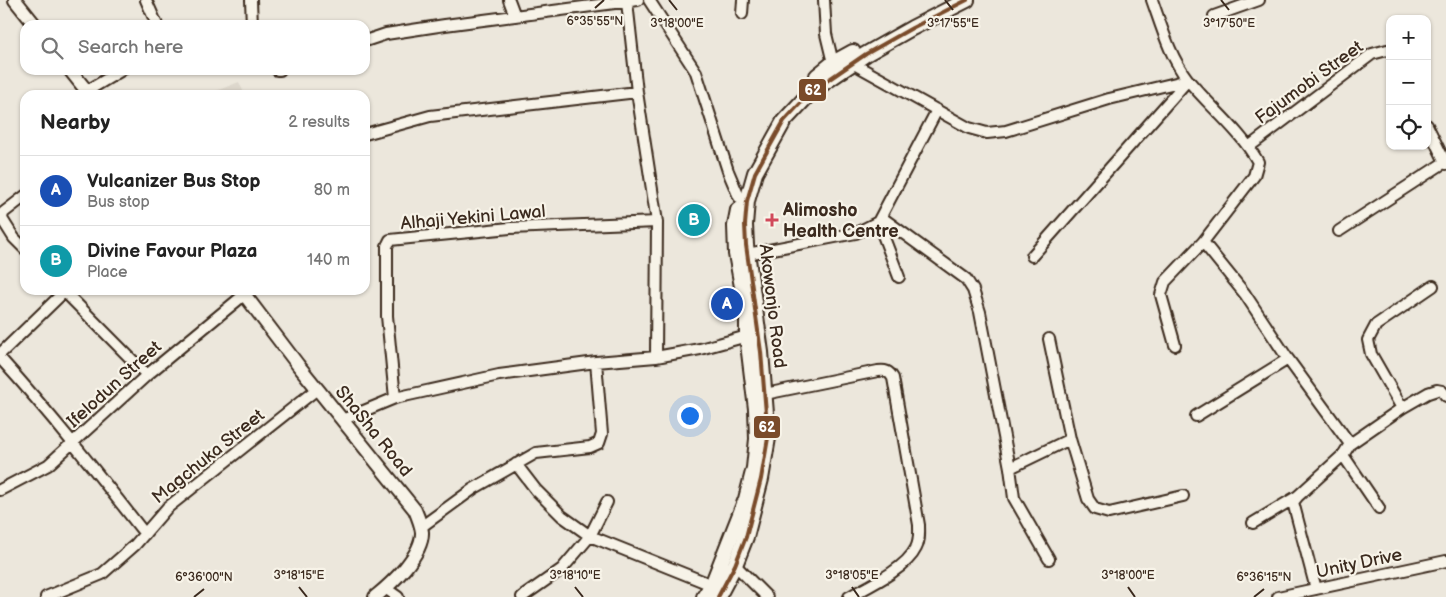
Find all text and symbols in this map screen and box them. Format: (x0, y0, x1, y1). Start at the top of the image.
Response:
text: 6°35'55"N (567, 14, 623, 29)
map controls (1386, 15, 1431, 150)
button: + (1386, 15, 1431, 60)
text: 3°18'00"E (650, 16, 704, 31)
text: 3°17'55"E (927, 16, 979, 31)
text: 3°17'50"E (1203, 16, 1255, 31)
search box (20, 20, 370, 75)
icon: search (38, 34, 66, 62)
text: Search here (78, 36, 183, 59)
street label: Fajumobi Street (1251, 36, 1368, 129)
button: − (1386, 60, 1431, 105)
line badge: 62 (798, 78, 827, 102)
text: 62 (805, 82, 822, 99)
button: locate (1386, 105, 1431, 150)
text: Nearby (40, 110, 110, 135)
text: 2 results (288, 113, 350, 132)
text: Vulcanizer Bus Stop (87, 170, 260, 193)
text: A (51, 181, 61, 200)
text: 80 m (314, 181, 350, 200)
text: Bus stop (87, 193, 150, 212)
place label: Alimosho Health Centre (782, 200, 899, 242)
street label: Alhaji Yekini Lawal (400, 201, 546, 234)
pin: B (678, 201, 710, 239)
marker: Alimosho Health Centre (765, 213, 779, 227)
text: Divine Favour Plaza (87, 240, 257, 263)
street label: Akowonjo Road (754, 243, 791, 369)
text: B (50, 251, 62, 270)
text: 140 m (307, 251, 350, 270)
text: Place (87, 263, 128, 282)
pin: A (711, 285, 743, 323)
street label: Ifelodun Street (63, 336, 166, 432)
street label: ShaSha Road (331, 382, 417, 481)
your location (677, 403, 703, 429)
street label: Magchuka Street (148, 404, 269, 508)
line badge: 62 (753, 415, 781, 439)
text: 62 (759, 419, 776, 436)
street label: Unity Drive (1314, 544, 1404, 583)
text: 3°18'15"E (274, 568, 325, 583)
text: 3°18'10"E (549, 568, 601, 583)
text: 3°18'05"E (825, 568, 879, 583)
text: 3°18'00"E (1101, 568, 1155, 583)
text: 6°36'00"N (175, 570, 233, 585)
text: 6°36'15"N (1236, 570, 1292, 585)

